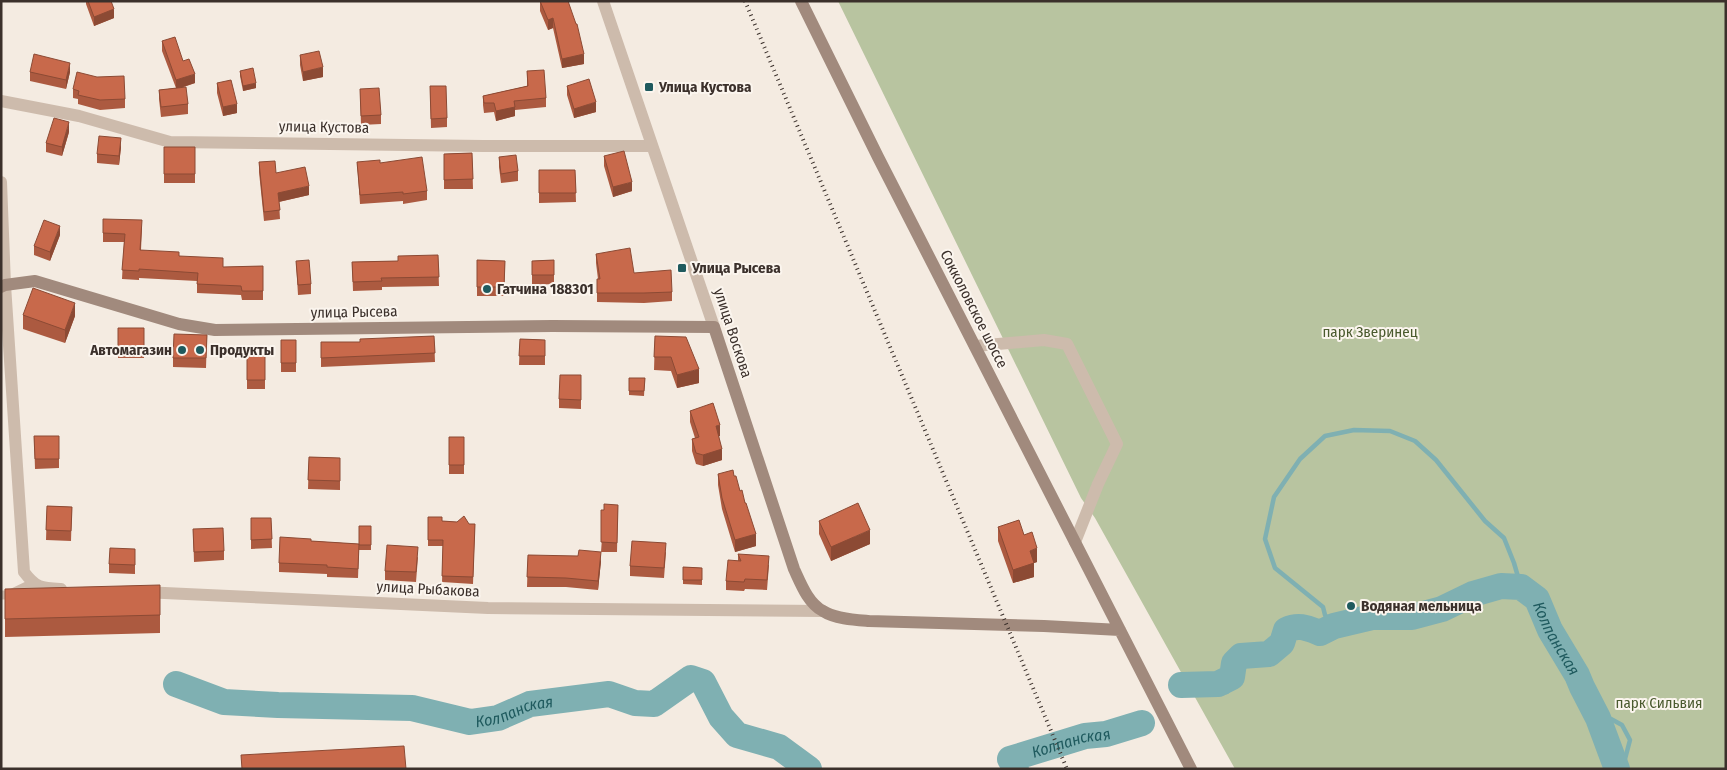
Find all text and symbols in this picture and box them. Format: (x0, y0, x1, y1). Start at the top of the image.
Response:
place label: Улица Кустова (658, 78, 752, 96)
marker: Улица Кустова (643, 81, 655, 93)
street label: улица Кустова (279, 117, 369, 137)
street label: Сокколовское шоссе (936, 247, 1012, 371)
place label: Улица Рысева (691, 259, 781, 277)
marker: Улица Рысева (676, 262, 688, 274)
place label: Гатчина 188301 (497, 280, 594, 298)
marker: Гатчина 188301 (481, 283, 493, 295)
street label: улица Воскова (710, 286, 756, 380)
street label: улица Рысева (310, 302, 398, 322)
park label: парк Зверинец (1322, 323, 1418, 341)
place label: Автомагазин (89, 341, 172, 359)
place label: Продукты (210, 341, 274, 359)
marker: Автомагазин (176, 344, 188, 356)
marker: Продукты (194, 344, 206, 356)
street label: улица Рыбакова (376, 577, 480, 601)
place label: Водяная мельница (1361, 597, 1482, 615)
water label: Колпанская (1530, 599, 1584, 678)
marker: Водяная мельница (1345, 600, 1357, 612)
water label: Колпанская (474, 692, 554, 731)
park label: парк Сильвия (1616, 694, 1703, 712)
water label: Колпанская (1029, 724, 1113, 761)

